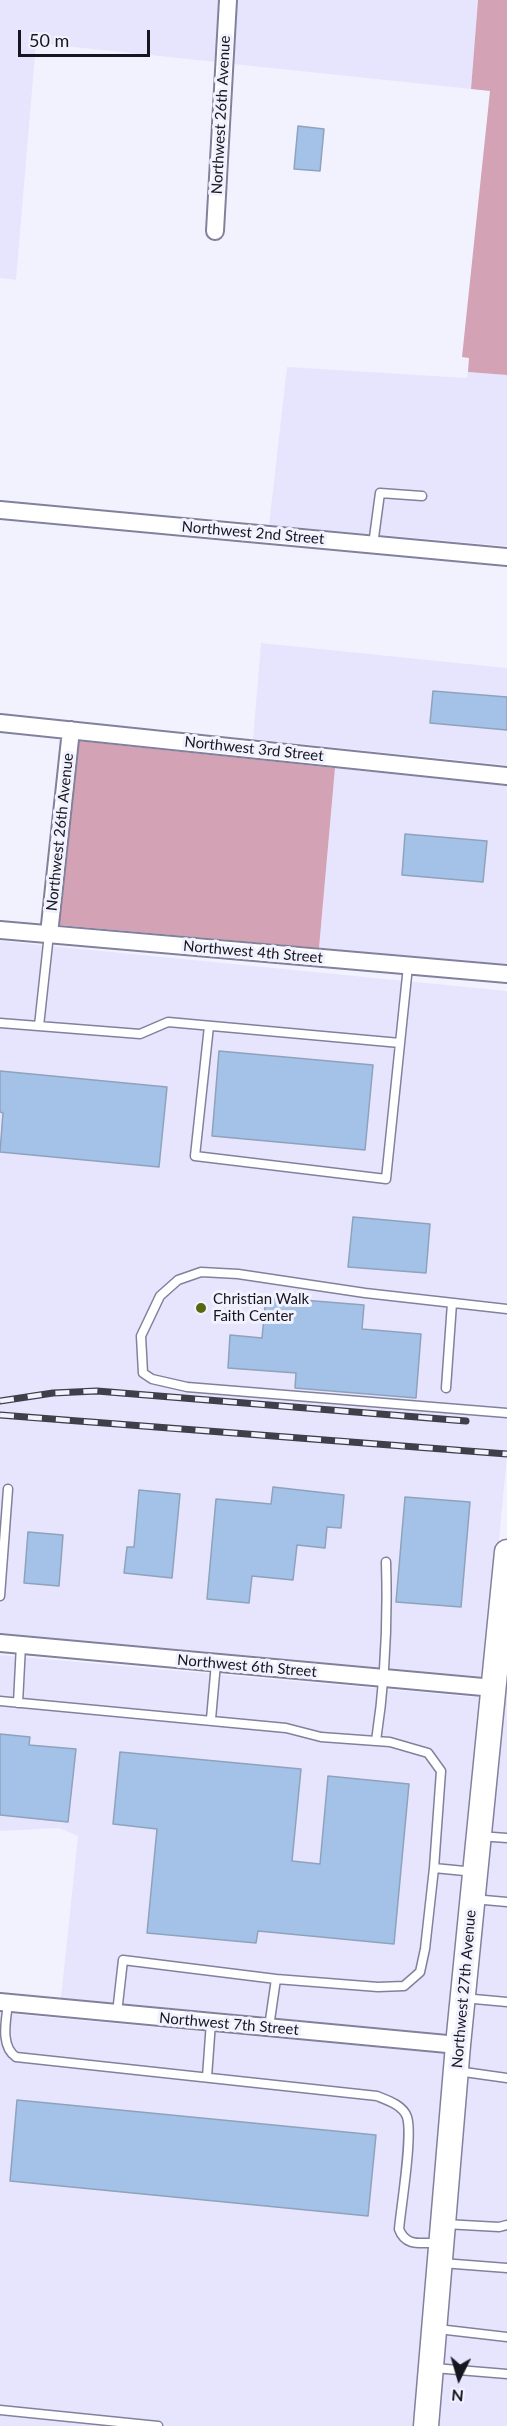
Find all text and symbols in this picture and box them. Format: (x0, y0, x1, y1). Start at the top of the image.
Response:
scale bar (21, 18, 153, 56)
text: 50 m (29, 29, 69, 51)
street label: Northwest 26th Avenue (208, 35, 234, 195)
street label: Northwest 2nd Street (181, 518, 325, 548)
street label: Northwest 3rd Street (184, 733, 324, 765)
street label: Northwest 26th Avenue (43, 752, 77, 912)
street label: Northwest 4th Street (182, 937, 324, 967)
place label: Christian Walk Faith Center (213, 1290, 309, 1325)
marker: Christian Walk Faith Center (194, 1301, 208, 1315)
street label: Northwest 6th Street (176, 1651, 318, 1681)
street label: Northwest 27th Avenue (448, 1909, 480, 2069)
street label: Northwest 7th Street (158, 2009, 300, 2039)
north arrow (429, 2348, 489, 2408)
text: N (450, 2386, 464, 2406)

